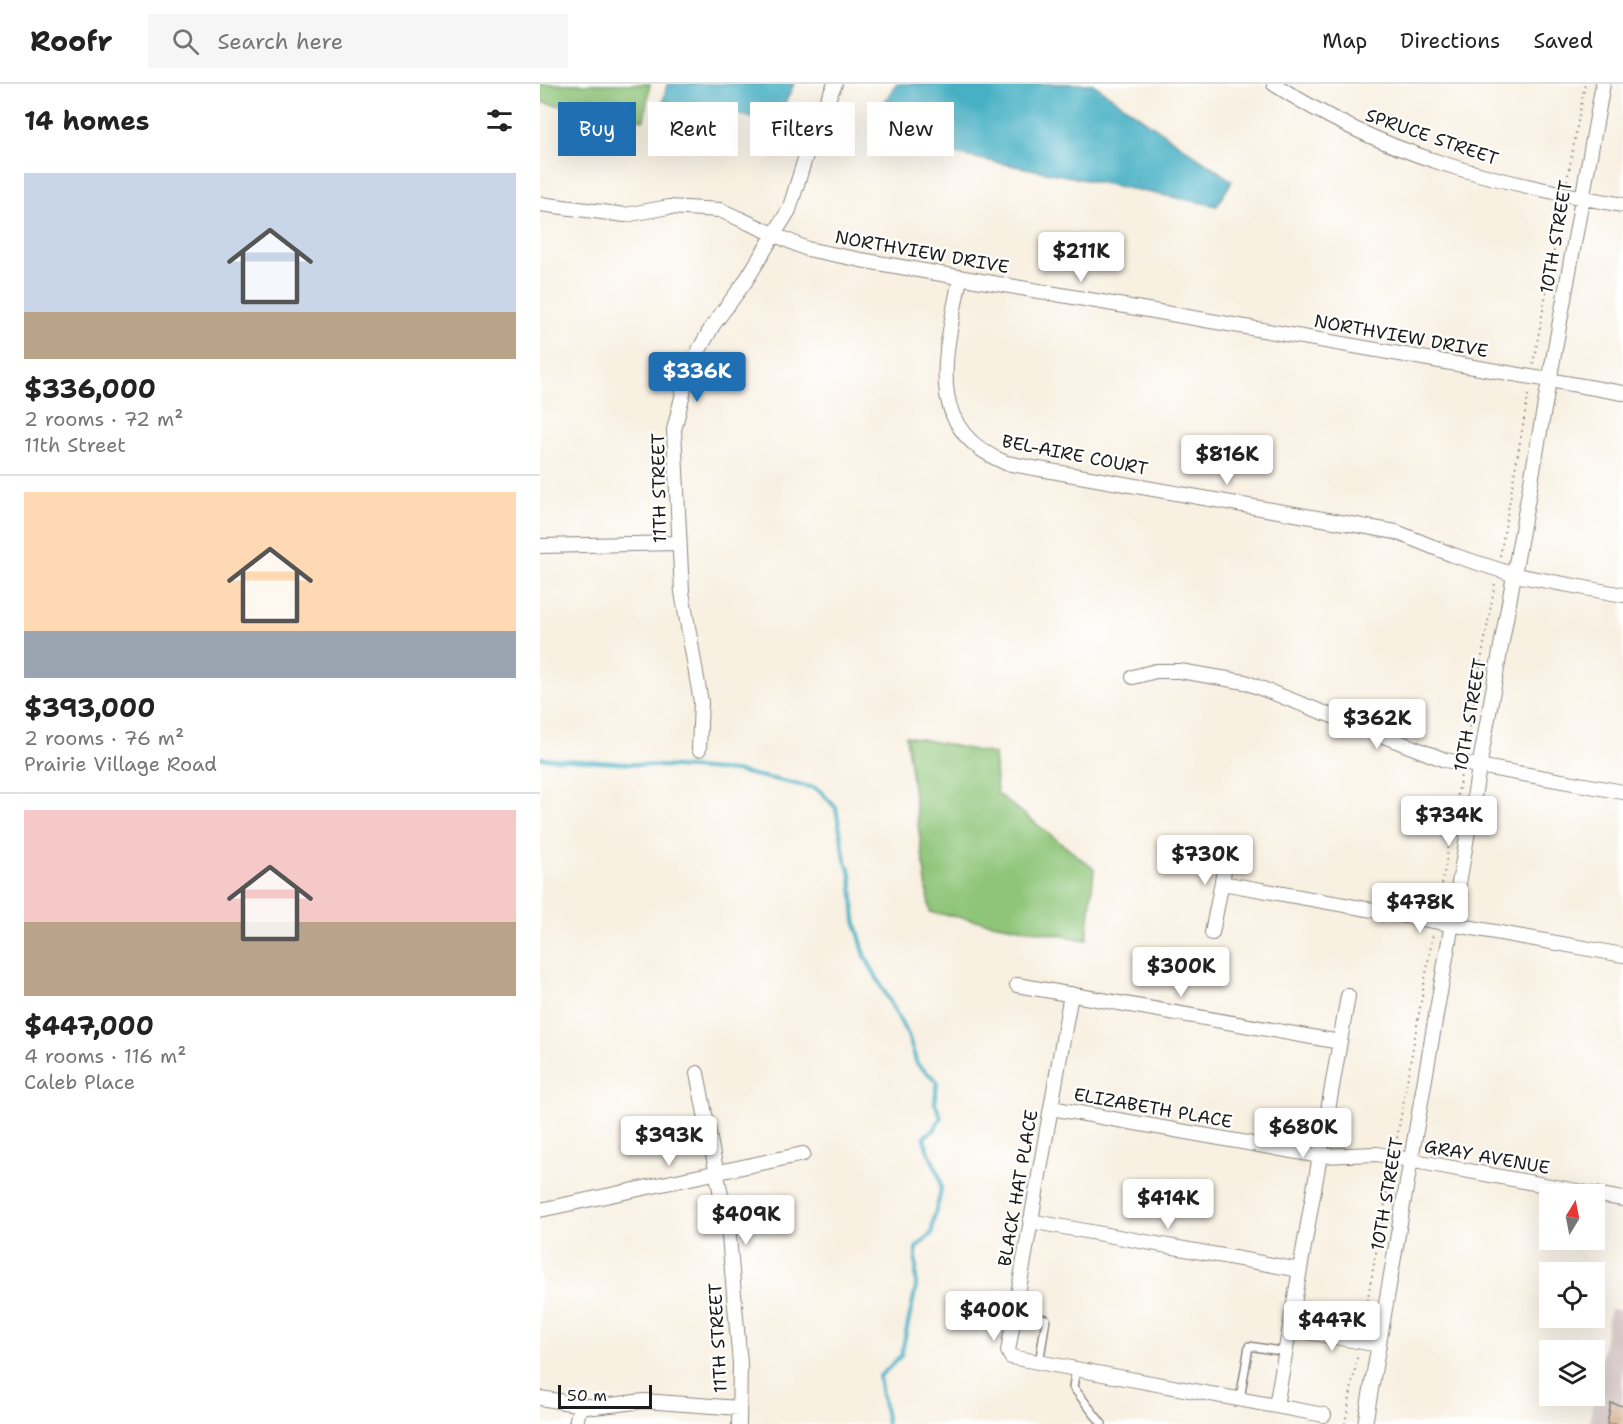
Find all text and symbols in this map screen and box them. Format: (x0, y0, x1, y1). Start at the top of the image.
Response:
search box (148, 14, 568, 68)
text: Roofr (30, 22, 112, 60)
icon: search (169, 25, 202, 58)
text: Search here (217, 27, 343, 56)
text: Map (1322, 27, 1367, 55)
text: Directions (1400, 27, 1500, 55)
text: Saved (1533, 27, 1593, 55)
chip: Buy (558, 102, 636, 156)
chip: Rent (648, 102, 738, 156)
chip: Filters (750, 102, 855, 156)
chip: New (867, 102, 954, 156)
text: 14 homes (24, 103, 150, 138)
street label: SPRUCE STREET (1362, 103, 1502, 171)
icon: filters (483, 104, 516, 137)
street label: 10TH STREET (1534, 178, 1578, 296)
icon: home (216, 212, 324, 320)
street label: NORTHVIEW DRIVE (833, 225, 1011, 279)
pin: $211K (1039, 232, 1123, 283)
text: $211K (1052, 238, 1110, 264)
street label: NORTHVIEW DRIVE (1312, 309, 1490, 363)
pin: $336K (655, 352, 739, 403)
text: $336K (663, 358, 731, 384)
text: $336,000 (24, 371, 156, 406)
text: 2 rooms · 72 m² (24, 406, 183, 432)
street label: BEL-AIRE COURT (1000, 429, 1150, 481)
text: 11th Street (24, 432, 126, 458)
street label: 11TH STREET (646, 433, 672, 543)
pin: $816K (1185, 435, 1269, 486)
text: $816K (1195, 441, 1259, 467)
icon: home (216, 531, 324, 639)
street label: 10TH STREET (1448, 656, 1492, 774)
text: $393,000 (24, 690, 155, 725)
pin: $362K (1335, 699, 1419, 750)
text: $362K (1343, 705, 1411, 731)
text: 2 rooms · 76 m² (24, 725, 184, 751)
text: Prairie Village Road (24, 751, 217, 777)
pin: $734K (1407, 796, 1491, 847)
text: $734K (1415, 802, 1483, 828)
pin: $730K (1163, 835, 1247, 886)
text: $730K (1171, 841, 1239, 867)
icon: home (216, 849, 324, 957)
pin: $478K (1378, 883, 1462, 934)
text: $478K (1386, 889, 1454, 915)
pin: $300K (1139, 947, 1223, 998)
text: $300K (1146, 953, 1216, 979)
text: $447,000 (24, 1008, 154, 1043)
text: 4 rooms · 116 m² (24, 1043, 186, 1069)
text: Caleb Place (24, 1069, 135, 1095)
street label: ELIZABETH PLACE (1072, 1082, 1234, 1134)
street label: BLACK HAT PLACE (992, 1108, 1044, 1268)
pin: $680K (1261, 1108, 1345, 1159)
text: $680K (1268, 1114, 1338, 1140)
pin: $393K (627, 1116, 711, 1167)
text: $393K (635, 1122, 703, 1148)
street label: GRAY AVENUE (1422, 1134, 1552, 1180)
street label: 10TH STREET (1365, 1135, 1409, 1253)
pin: $414K (1126, 1179, 1210, 1230)
north arrow (1539, 1184, 1605, 1250)
map controls (1539, 1184, 1605, 1406)
text: $414K (1137, 1185, 1199, 1211)
pin: $409K (704, 1195, 788, 1246)
text: $409K (711, 1201, 781, 1227)
button: locate (1539, 1262, 1605, 1328)
street label: 11TH STREET (703, 1282, 733, 1394)
pin: $400K (952, 1291, 1036, 1342)
text: $400K (959, 1297, 1029, 1323)
pin: $447K (1290, 1301, 1374, 1352)
text: $447K (1298, 1307, 1366, 1333)
button: layers (1539, 1340, 1605, 1406)
scale bar (558, 1382, 652, 1410)
text: 50 m (567, 1385, 607, 1406)

